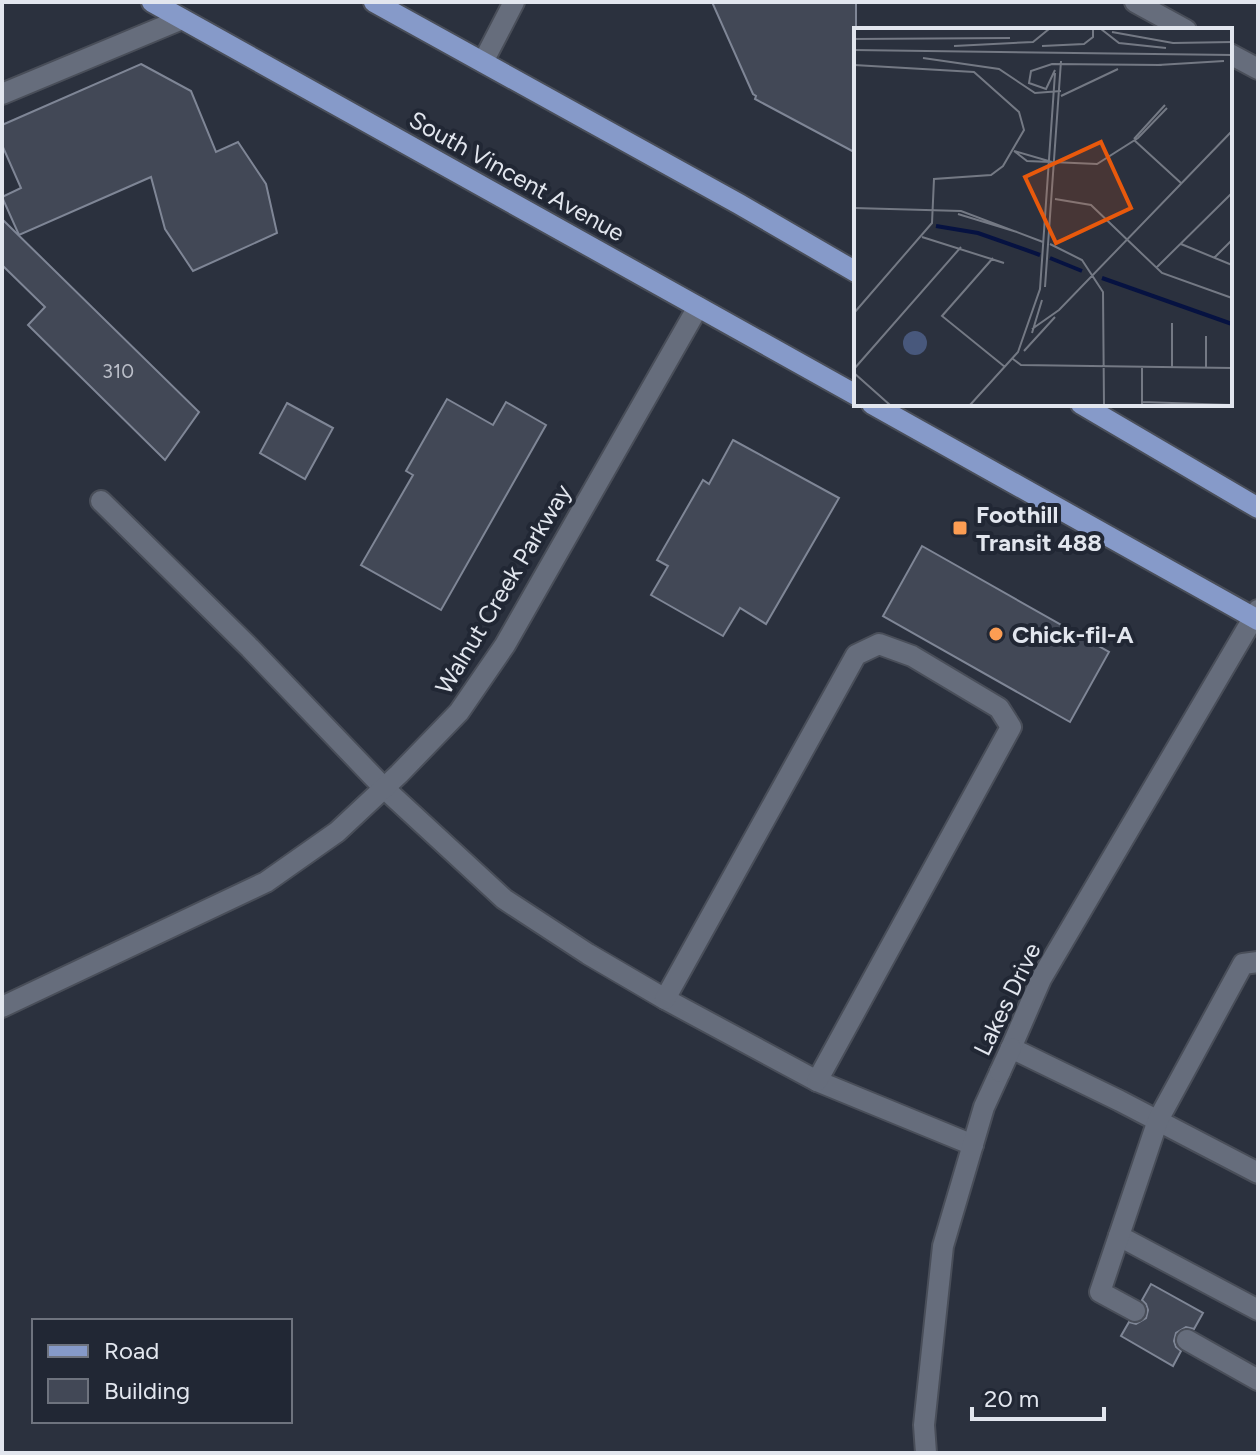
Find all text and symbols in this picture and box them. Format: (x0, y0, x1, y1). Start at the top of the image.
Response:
inset map (854, 28, 1232, 406)
street label: South Vincent Avenue (404, 105, 630, 247)
house number: 310 (102, 359, 134, 383)
street label: Walnut Creek Parkway (429, 479, 577, 699)
place label: Foothill Transit 488 (976, 500, 1102, 557)
marker: Foothill Transit 488 (951, 519, 969, 537)
place label: Chick-fil-A (1012, 620, 1134, 649)
marker: Chick-fil-A (987, 625, 1005, 643)
street label: Lakes Drive (967, 938, 1047, 1060)
legend (32, 1319, 292, 1423)
text: Road (104, 1336, 159, 1365)
scale bar (972, 1371, 1104, 1421)
text: Building (104, 1376, 190, 1405)
text: 20 m (984, 1384, 1039, 1413)

